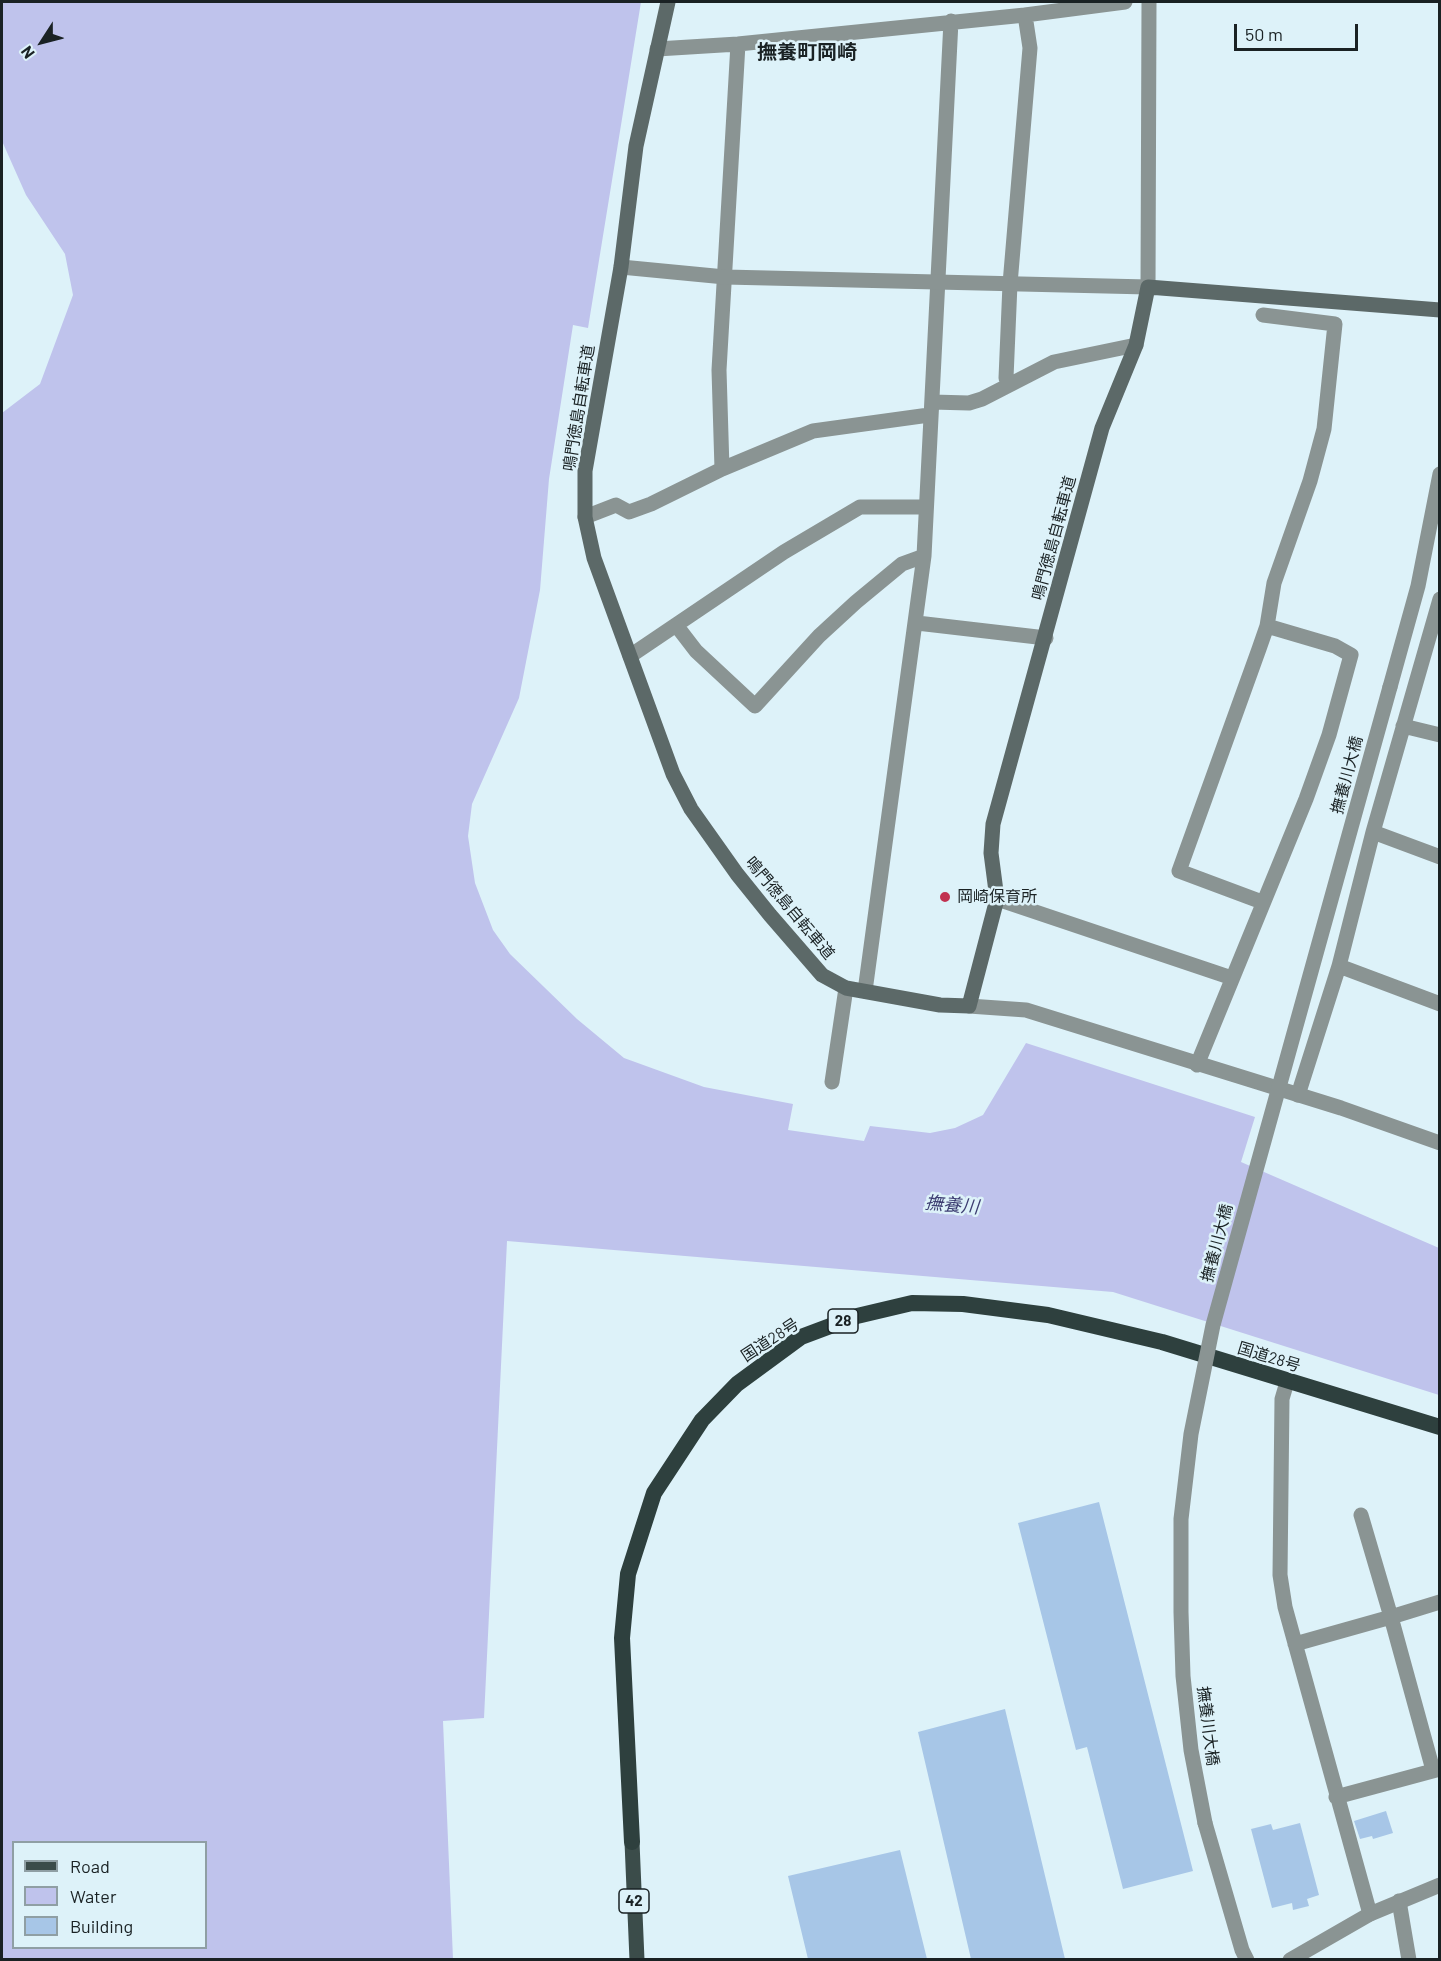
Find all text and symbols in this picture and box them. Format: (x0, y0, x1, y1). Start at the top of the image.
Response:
north arrow (12, 12, 72, 72)
scale bar (1237, 12, 1362, 50)
text: 50 m (1245, 23, 1283, 45)
district label: 撫養町岡崎 (757, 40, 857, 64)
text: N (16, 43, 38, 63)
street label: 鳴門徳島自転車道 (560, 343, 598, 473)
street label: 鳴門徳島自転車道 (1028, 474, 1080, 602)
street label: 撫養川大橋 (1327, 734, 1367, 816)
street label: 鳴門徳島自転車道 (742, 853, 838, 963)
place label: 岡崎保育所 (957, 887, 1037, 907)
marker: 岡崎保育所 (938, 890, 952, 904)
water label: 撫養川 (924, 1192, 980, 1218)
street label: 撫養川大橋 (1197, 1202, 1237, 1284)
road number: 28 (828, 1309, 858, 1333)
street label: 国道28号 (738, 1314, 802, 1366)
street label: 国道28号 (1235, 1338, 1303, 1376)
street label: 撫養川大橋 (1194, 1685, 1222, 1767)
legend (12, 1841, 207, 1949)
text: Road (70, 1855, 110, 1877)
text: Water (70, 1885, 117, 1907)
road number: 42 (619, 1889, 649, 1913)
text: Building (70, 1915, 133, 1937)

